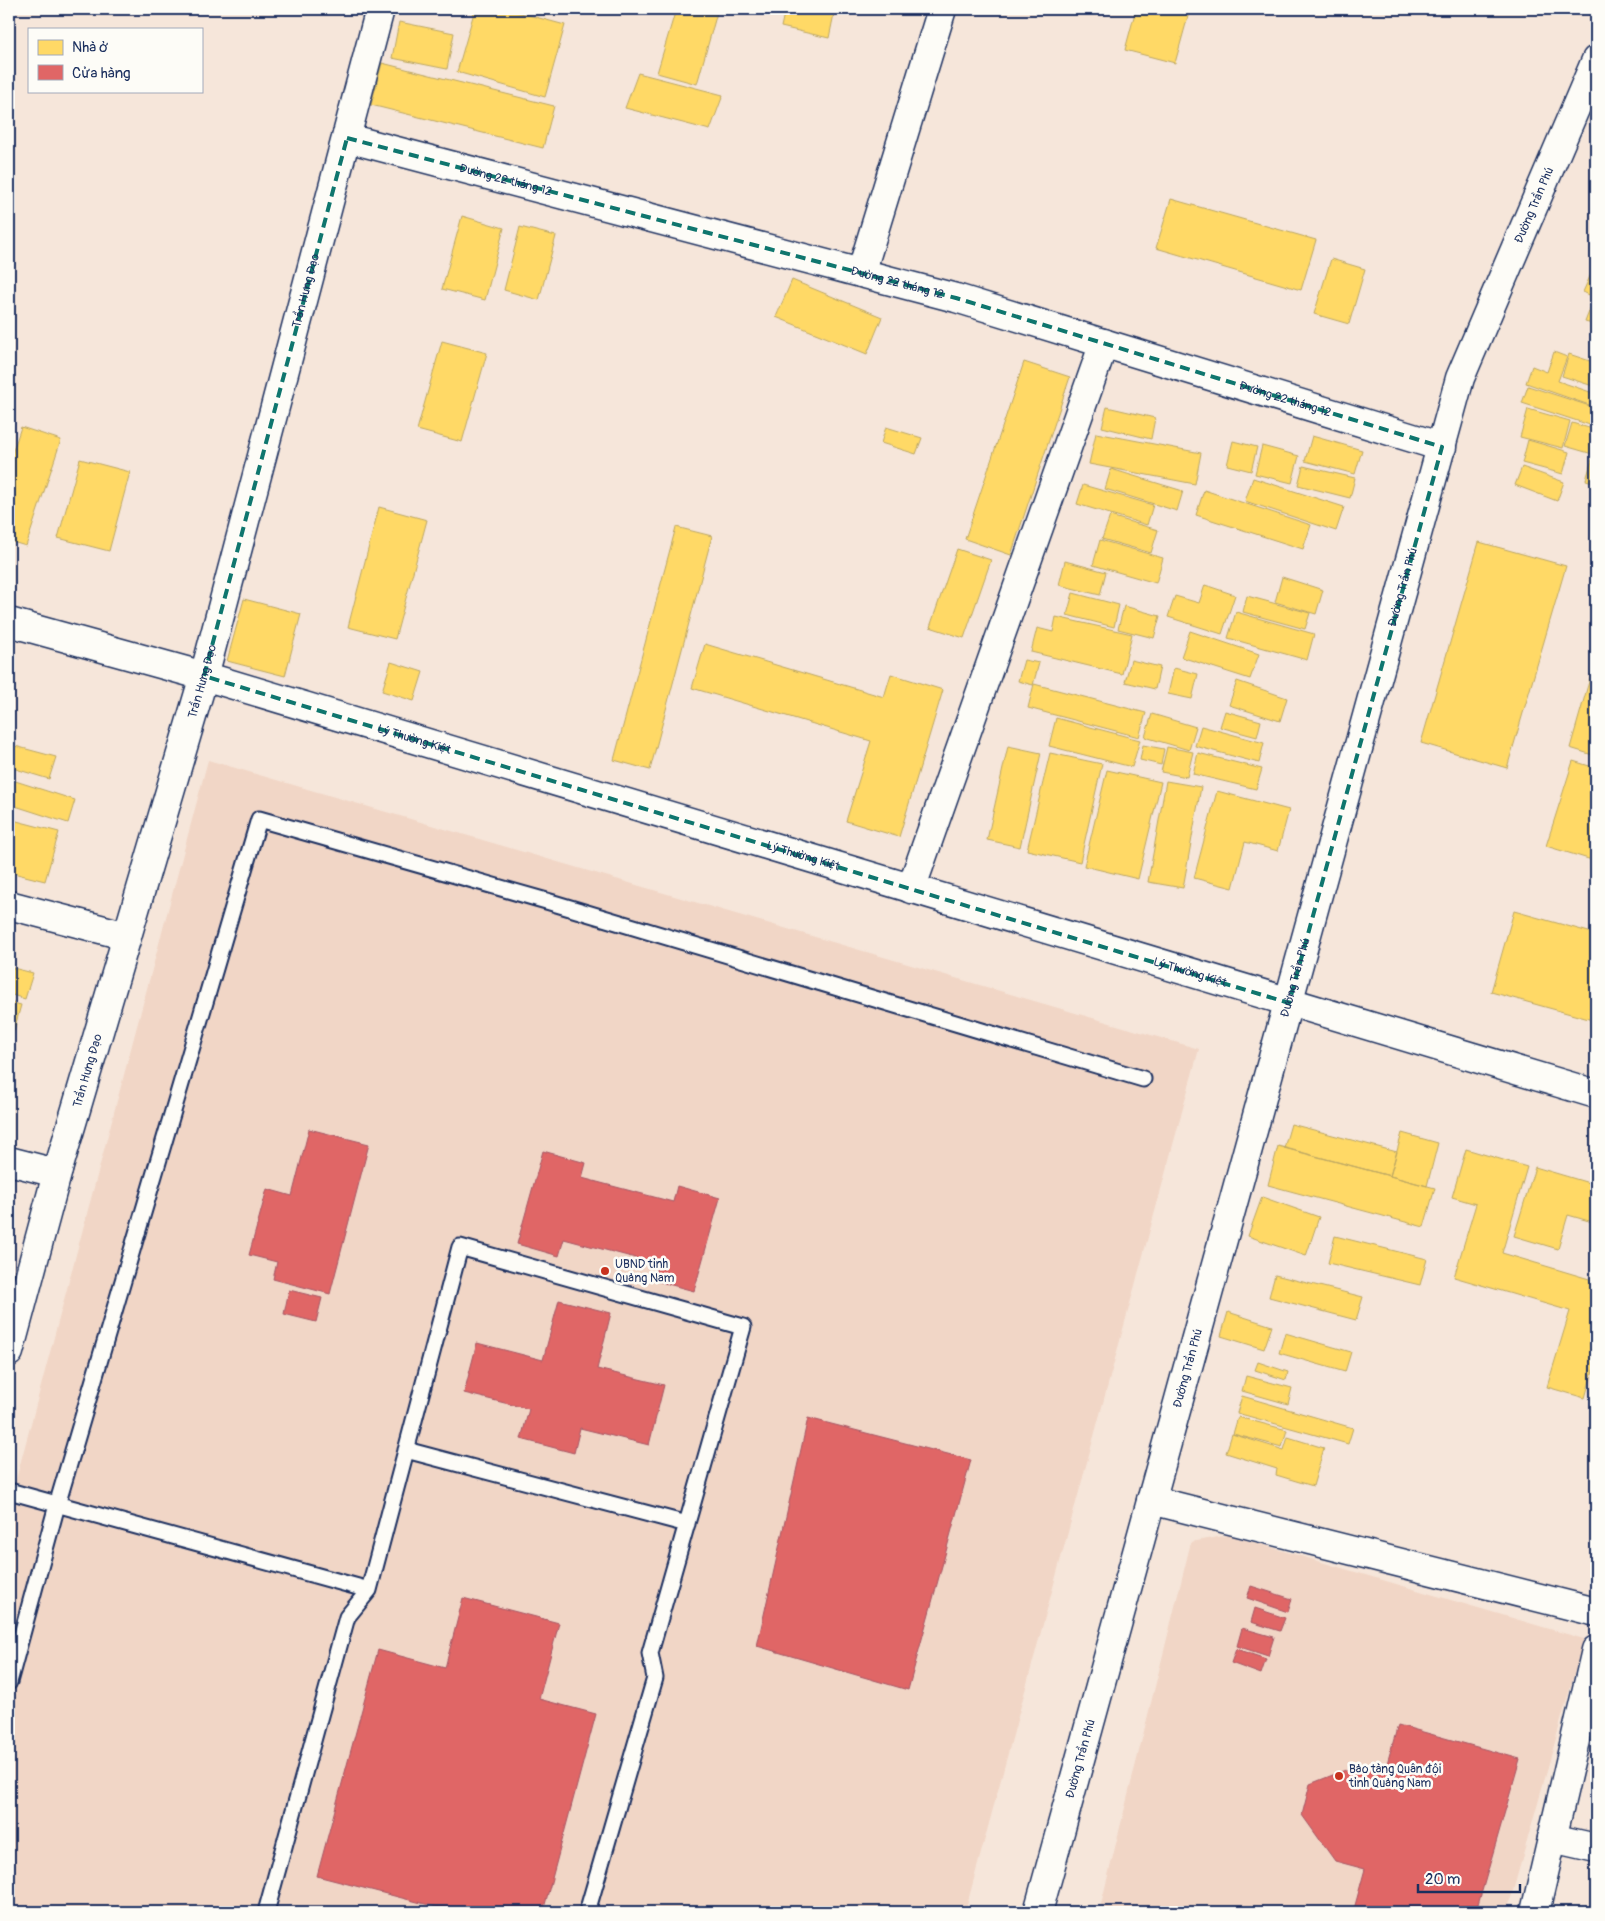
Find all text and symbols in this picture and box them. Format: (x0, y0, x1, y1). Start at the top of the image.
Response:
legend (28, 28, 202, 92)
text: Nhà ở (72, 38, 108, 57)
text: Cửa hàng (72, 64, 131, 83)
street label: Đường 22 tháng 12 (457, 160, 554, 199)
street label: Đường Trần Phú (1511, 165, 1557, 245)
street label: Trần Hưng Đạo (289, 252, 323, 329)
street label: Đường 22 tháng 12 (849, 263, 946, 302)
street label: Đường 22 tháng 12 (1237, 378, 1333, 420)
street label: Đường Trần Phú (1384, 546, 1420, 628)
street label: Trần Hưng Đạo (184, 642, 220, 720)
street label: Lý Thường Kiệt (376, 721, 453, 757)
street label: Lý Thường Kiệt (765, 838, 842, 874)
street label: Đường Trần Phú (1277, 937, 1313, 1019)
street label: Lý Thường Kiệt (1152, 954, 1229, 990)
street label: Trần Hưng Đạo (69, 1032, 105, 1109)
place label: UBND tỉnh Quảng Nam (615, 1257, 675, 1286)
marker: UBND tỉnh Quảng Nam (599, 1265, 611, 1277)
street label: Đường Trần Phú (1170, 1327, 1206, 1409)
street label: Đường Trần Phú (1062, 1718, 1098, 1800)
place label: Bảo tàng Quân đội tỉnh Quảng Nam (1348, 1762, 1441, 1791)
marker: Bảo tàng Quân đội tỉnh Quảng Nam (1333, 1770, 1345, 1782)
scale bar (1418, 1861, 1520, 1893)
text: 20 m (1425, 1870, 1460, 1889)

